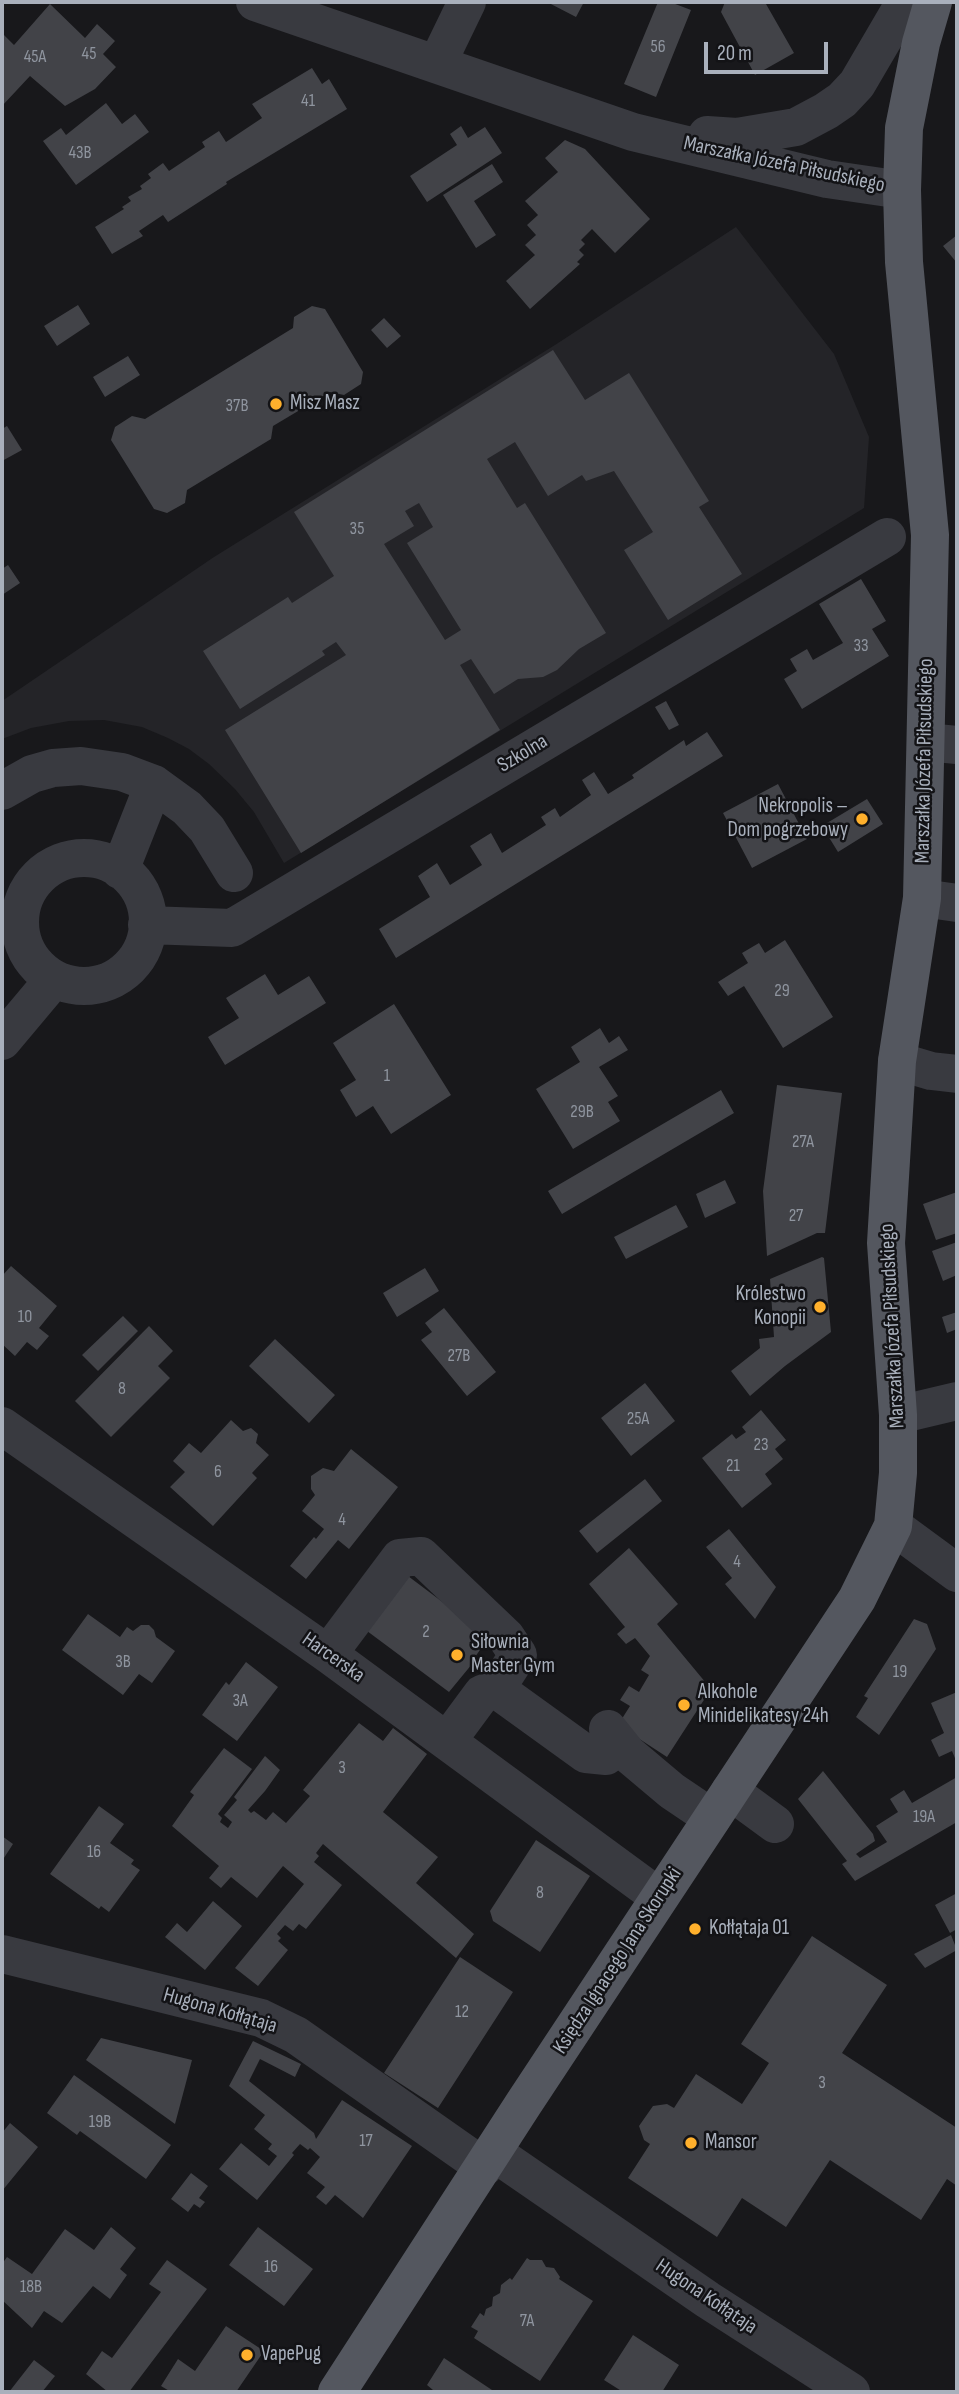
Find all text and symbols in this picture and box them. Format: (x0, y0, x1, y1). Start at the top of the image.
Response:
scale bar (707, 28, 831, 72)
house number: 56 (650, 36, 666, 58)
text: 20 m (717, 41, 752, 66)
house number: 45 (82, 43, 96, 65)
house number: 45A (24, 46, 46, 68)
house number: 41 (301, 90, 315, 112)
street label: Marszałka Józefa Piłsudskiego (681, 131, 887, 199)
house number: 43B (68, 142, 92, 164)
place label: Misz Masz (290, 391, 360, 417)
house number: 37B (226, 395, 248, 417)
marker: Misz Masz (268, 396, 284, 412)
house number: 35 (350, 518, 364, 540)
house number: 33 (853, 635, 869, 657)
street label: Marszałka Józefa Piłsudskiego (911, 658, 939, 864)
street label: Szkolna (493, 729, 553, 779)
place label: Nekropolis – Dom pogrzebowy (727, 794, 848, 844)
marker: Nekropolis – Dom pogrzebowy (854, 811, 870, 827)
house number: 29 (774, 980, 790, 1002)
house number: 1 (384, 1065, 390, 1087)
house number: 29B (570, 1101, 594, 1123)
house number: 27A (792, 1131, 814, 1153)
house number: 27 (789, 1205, 803, 1227)
street label: Marszałka Józefa Piłsudskiego (875, 1223, 911, 1429)
place label: Królestwo Konopii (735, 1282, 806, 1332)
marker: Królestwo Konopii (812, 1299, 828, 1315)
house number: 10 (18, 1306, 32, 1328)
house number: 27B (448, 1345, 470, 1367)
house number: 8 (118, 1378, 126, 1400)
house number: 25A (627, 1408, 649, 1430)
house number: 23 (754, 1434, 768, 1456)
house number: 21 (726, 1455, 740, 1477)
house number: 6 (214, 1461, 222, 1483)
house number: 4 (338, 1509, 346, 1531)
house number: 4 (733, 1551, 741, 1573)
house number: 2 (422, 1621, 430, 1643)
street label: Harcerska (297, 1627, 369, 1689)
place label: Siłownia Master Gym (471, 1630, 555, 1680)
marker: Siłownia Master Gym (449, 1647, 465, 1663)
house number: 3B (115, 1651, 131, 1673)
house number: 19 (893, 1661, 907, 1683)
place label: Alkohole Minidelikatesy 24h (698, 1680, 829, 1730)
house number: 3A (232, 1690, 248, 1712)
marker: Alkohole Minidelikatesy 24h (676, 1697, 692, 1713)
house number: 3 (338, 1757, 346, 1779)
house number: 19A (913, 1806, 935, 1828)
house number: 16 (87, 1841, 101, 1863)
street label: Księdza Ignacego Jana Skorupki (548, 1863, 688, 2059)
house number: 8 (536, 1882, 544, 1904)
place label: Kołłątaja 01 (709, 1916, 789, 1942)
marker: Kołłątaja 01 (687, 1921, 703, 1937)
street label: Hugona Kołłątaja (160, 1983, 280, 2039)
house number: 12 (455, 2001, 469, 2023)
house number: 3 (818, 2072, 826, 2094)
house number: 19B (89, 2111, 111, 2133)
house number: 17 (359, 2130, 373, 2152)
place label: Mansor (705, 2130, 757, 2156)
marker: Mansor (683, 2135, 699, 2151)
street label: Hugona Kołłątaja (651, 2254, 761, 2340)
house number: 16 (264, 2256, 278, 2278)
house number: 18B (20, 2276, 42, 2298)
house number: 7A (520, 2310, 534, 2332)
place label: VapePug (261, 2342, 321, 2368)
marker: VapePug (239, 2347, 255, 2363)

